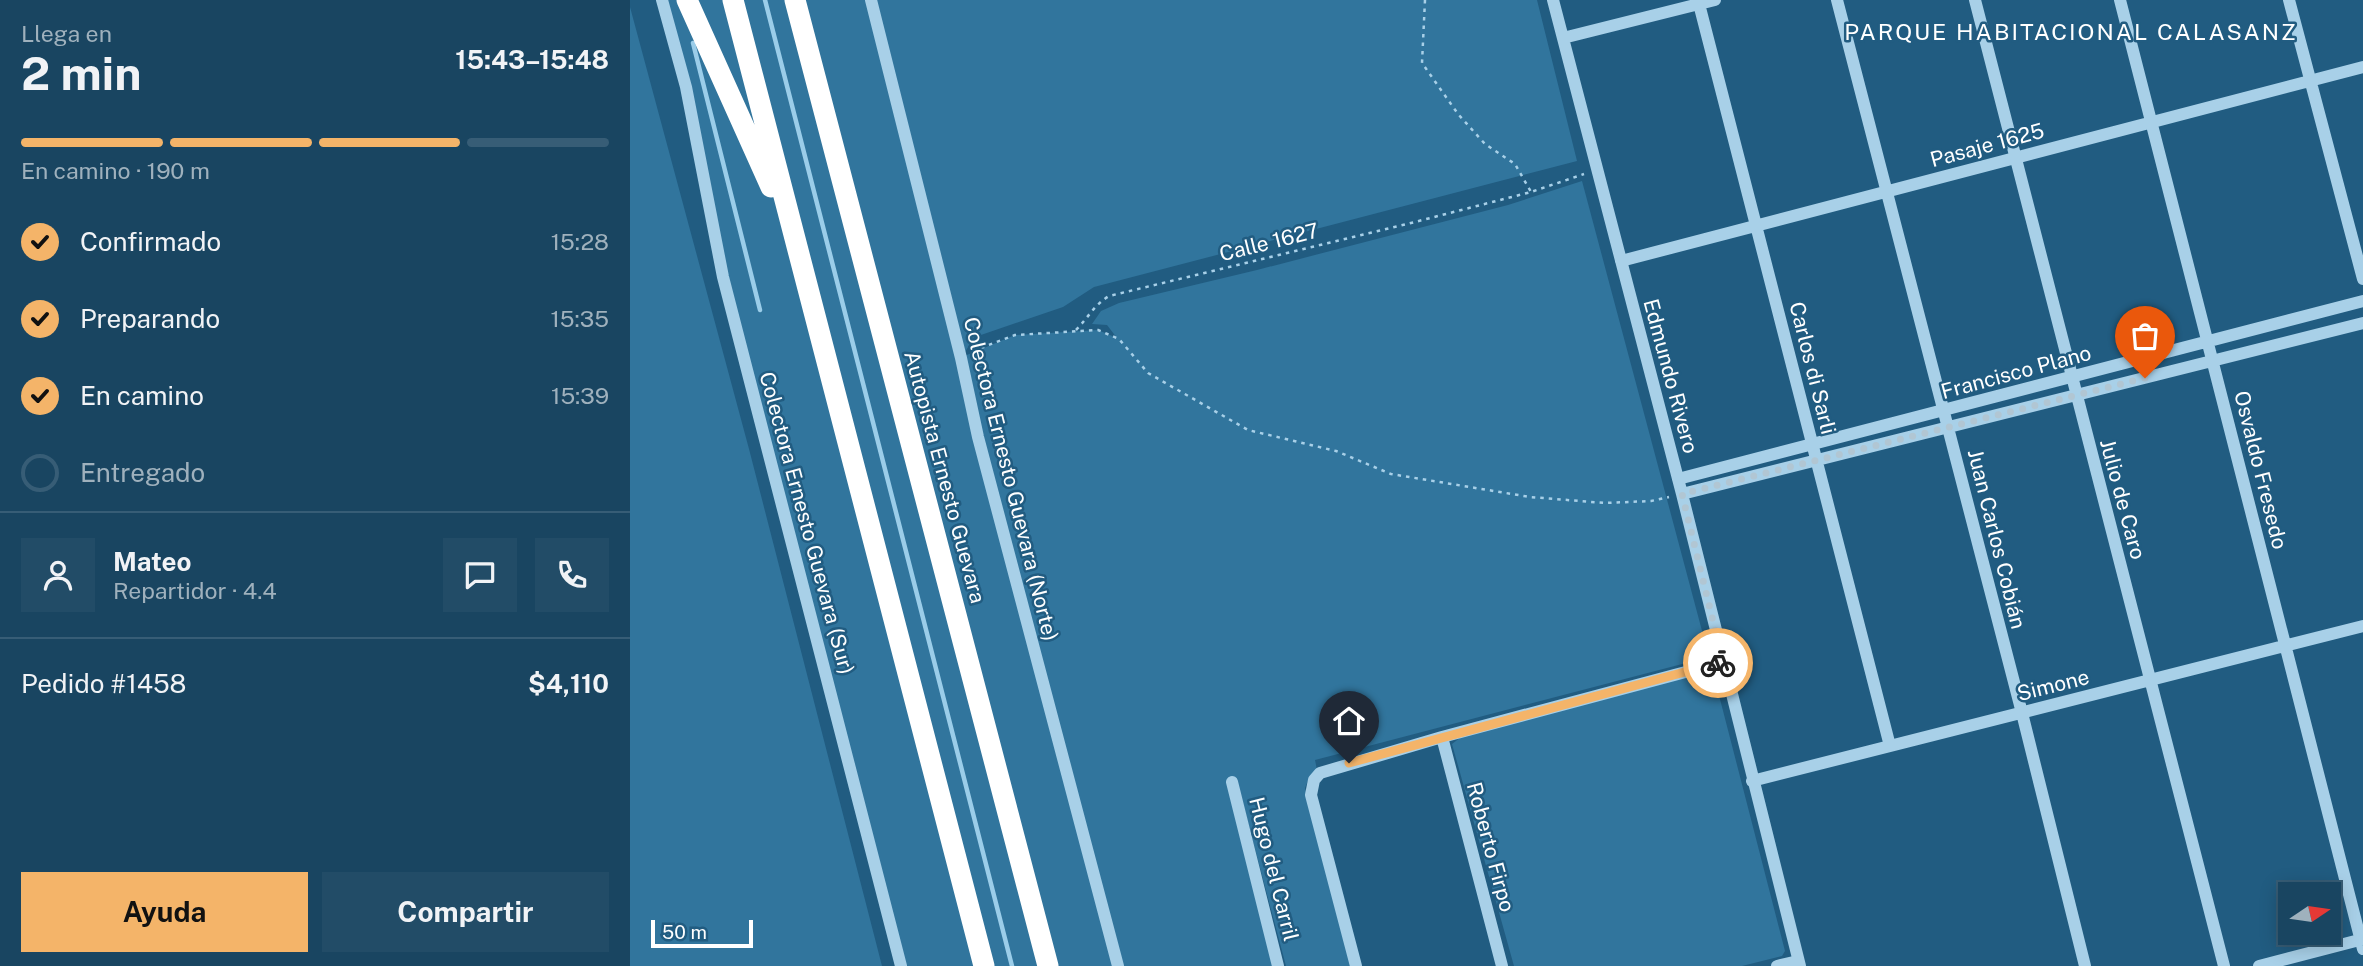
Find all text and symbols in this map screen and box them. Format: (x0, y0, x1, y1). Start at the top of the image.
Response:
district label: PARQUE HABITACIONAL CALASANZ (1844, 18, 2298, 45)
text: Llega en (21, 20, 112, 47)
text: 15:43–15:48 (455, 44, 609, 75)
text: 2 min (21, 46, 141, 100)
street label: Pasaje 1625 (1927, 118, 2047, 172)
text: En camino · 190 m (21, 157, 210, 184)
street label: Calle 1627 (1217, 218, 1321, 266)
icon: check (21, 223, 59, 261)
text: Confirmado (80, 226, 221, 257)
text: 15:28 (551, 228, 609, 255)
street label: Edmundo Rivero (1638, 296, 1704, 456)
street label: Carlos di Sarli (1784, 299, 1842, 437)
icon: check (21, 300, 59, 338)
text: Preparando (80, 303, 220, 334)
text: 15:35 (551, 305, 609, 332)
pin (2115, 306, 2175, 378)
street label: Colectora Ernesto Guevara (Norte) (959, 314, 1063, 644)
icon: bag (2126, 317, 2164, 355)
street label: Francisco Plano (1938, 340, 2094, 404)
street label: Autopista Ernesto Guevara (899, 348, 991, 606)
street label: Colectora Ernesto Guevara (Sur) (755, 369, 859, 677)
icon: check (21, 377, 59, 415)
text: En camino (80, 380, 204, 411)
text: 15:39 (551, 382, 609, 409)
street label: Osvaldo Fresedo (2229, 388, 2293, 552)
street label: Julio de Caro (2095, 436, 2151, 562)
street label: Juan Carlos Cobián (1963, 447, 2031, 631)
text: Entregado (80, 457, 205, 488)
button: person (21, 538, 95, 612)
button: chat (443, 538, 517, 612)
button: phone (535, 538, 609, 612)
text: Mateo (113, 546, 191, 577)
text: Repartidor · 4.4 (113, 577, 277, 604)
courier (1683, 628, 1753, 698)
icon: bike (1699, 644, 1737, 682)
street label: Simone (2014, 664, 2092, 706)
text: Pedido #1458 (21, 668, 186, 699)
text: $4,110 (528, 668, 609, 699)
pin (1319, 691, 1379, 763)
icon: home (1330, 702, 1368, 740)
street label: Roberto Firpo (1462, 779, 1520, 915)
street label: Hugo del Carril (1244, 794, 1304, 944)
button: Ayuda (21, 872, 308, 952)
button: Compartir (322, 872, 609, 952)
north arrow (2278, 882, 2342, 945)
map controls (2278, 882, 2341, 945)
scale bar (651, 917, 752, 949)
text: 50 m (662, 921, 707, 943)

